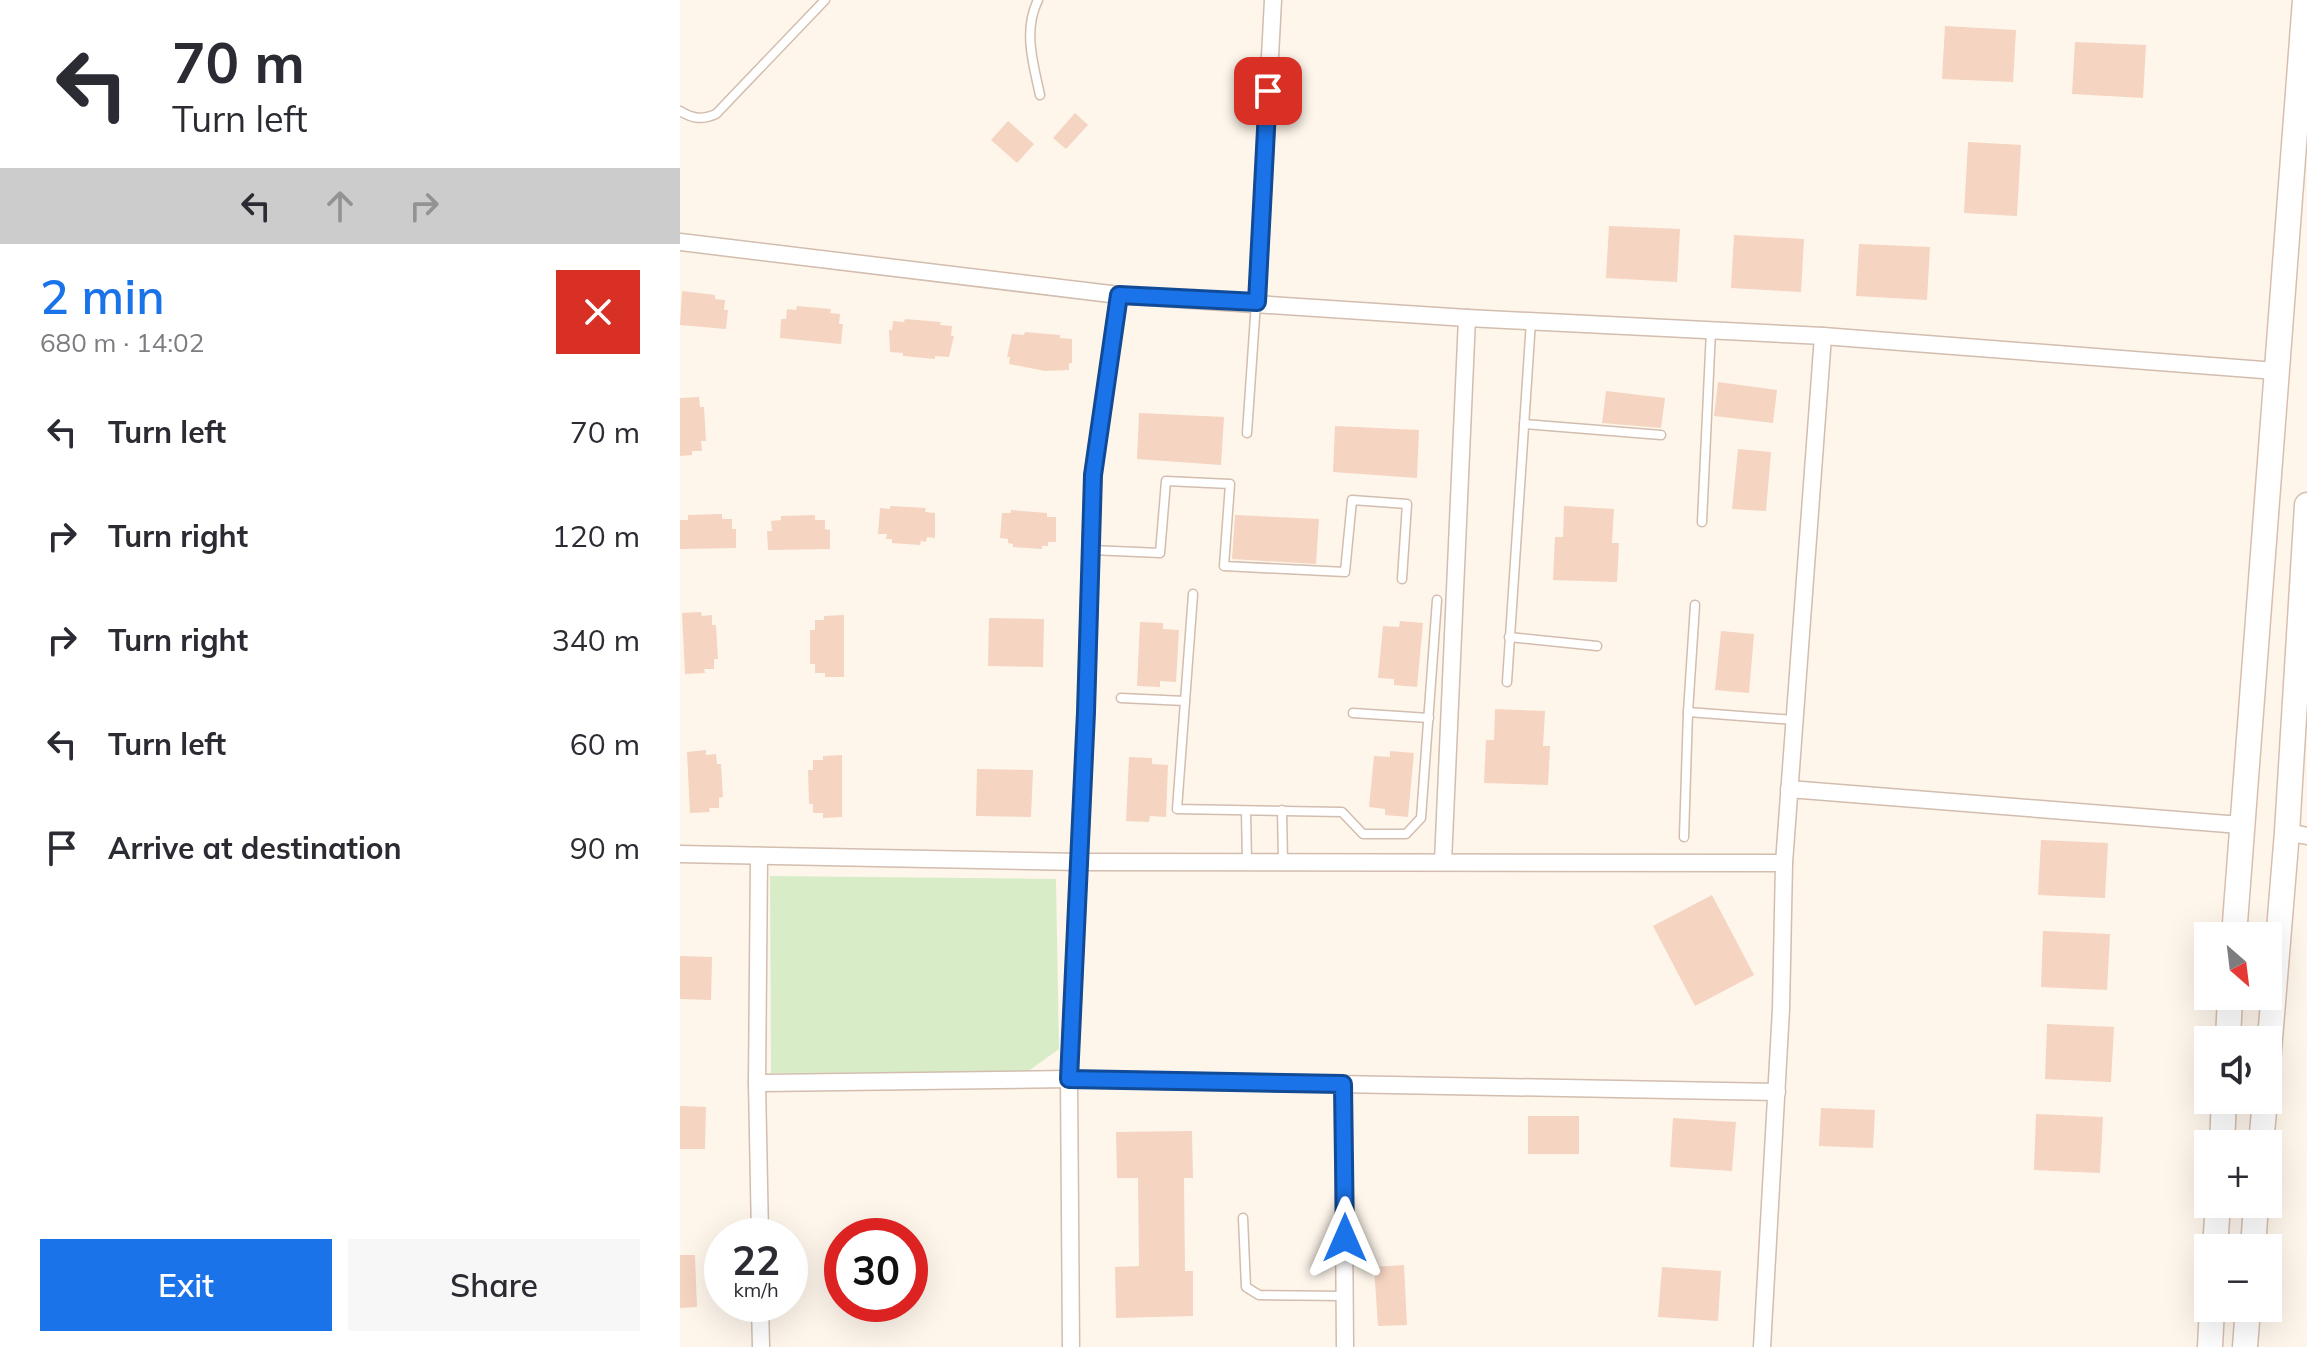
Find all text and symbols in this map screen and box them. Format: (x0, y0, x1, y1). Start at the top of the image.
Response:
text: 70 m (172, 27, 305, 97)
icon: left (40, 32, 144, 136)
pin (1234, 57, 1302, 125)
icon: arrive (1246, 69, 1290, 113)
text: Turn left (172, 96, 308, 141)
icon: left (234, 184, 278, 228)
icon: ahead (318, 184, 362, 228)
icon: right (402, 184, 446, 228)
text: 2 min (40, 266, 165, 326)
button: close (556, 270, 640, 354)
text: 680 m · 14:02 (40, 326, 204, 359)
icon: left (40, 410, 84, 454)
text: Turn left (108, 413, 226, 451)
text: 70 m (570, 413, 640, 451)
icon: right (40, 514, 84, 558)
text: Turn right (108, 517, 248, 555)
text: 120 m (552, 517, 640, 555)
icon: right (40, 618, 84, 662)
text: Turn right (108, 621, 248, 659)
text: 340 m (552, 621, 640, 659)
icon: left (40, 722, 84, 766)
text: Turn left (108, 725, 226, 763)
text: 60 m (570, 725, 640, 763)
icon: arrive (40, 826, 84, 870)
text: Arrive at destination (108, 829, 402, 867)
text: 90 m (570, 829, 640, 867)
north arrow (2194, 922, 2282, 1010)
map controls (2194, 922, 2282, 1322)
button: sound (2194, 1026, 2282, 1114)
button: + (2194, 1130, 2282, 1218)
position arrow (1303, 1196, 1387, 1280)
speed limit sign: 30 (824, 1218, 928, 1322)
button: − (2194, 1234, 2282, 1322)
text: 22 (732, 1235, 780, 1285)
button: Exit (40, 1239, 332, 1331)
button: Share (348, 1239, 640, 1331)
text: km/h (733, 1277, 779, 1302)

